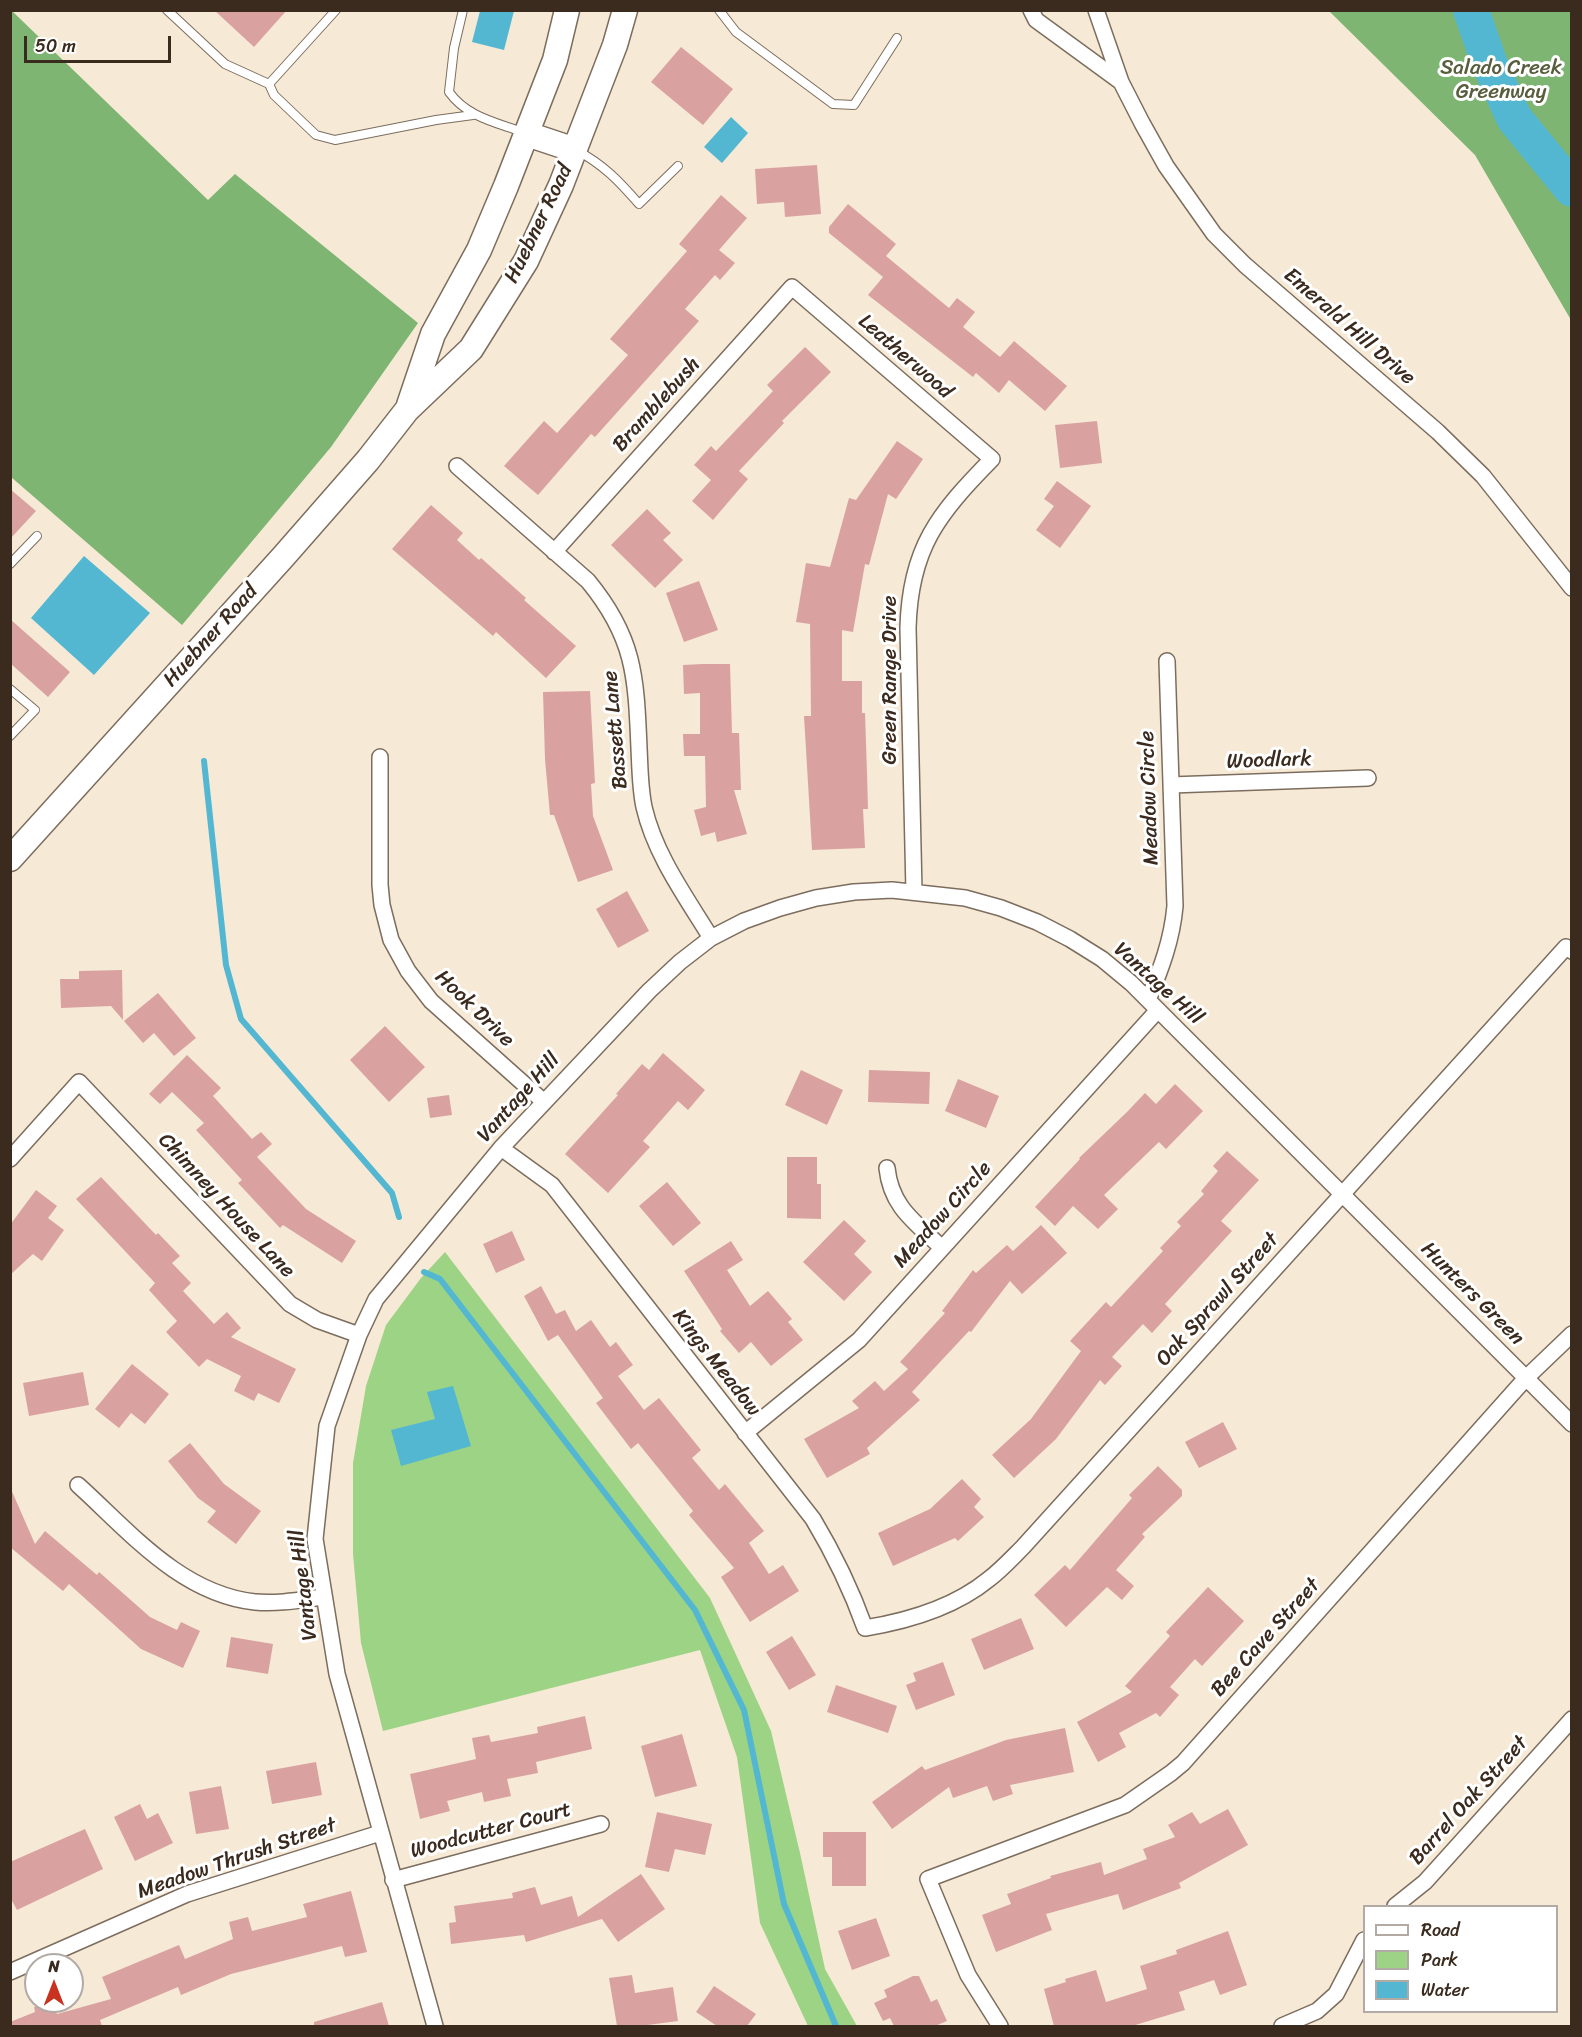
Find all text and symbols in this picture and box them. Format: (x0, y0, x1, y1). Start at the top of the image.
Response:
scale bar (27, 24, 174, 62)
text: 50 m (35, 30, 76, 62)
park label: Salado Creek Greenway (1440, 56, 1562, 106)
street label: Huebner Road (499, 161, 579, 287)
street label: Emerald Hill Drive (1278, 263, 1420, 391)
street label: Leatherwood (853, 309, 957, 405)
street label: Bramblebush (608, 352, 706, 458)
street label: Huebner Road (158, 580, 264, 692)
street label: Green Range Drive (878, 595, 904, 765)
street label: Bassett Lane (598, 670, 634, 790)
street label: Meadow Circle (1135, 730, 1165, 866)
street label: Woodlark (1226, 747, 1312, 775)
street label: Vantage Hill (1108, 937, 1208, 1031)
street label: Hook Drive (429, 965, 519, 1053)
street label: Vantage Hill (472, 1048, 566, 1148)
street label: Chimney House Lane (152, 1128, 300, 1284)
street label: Meadow Circle (889, 1157, 997, 1273)
street label: Oak Sprawl Street (1151, 1228, 1285, 1372)
street label: Hunters Green (1415, 1237, 1529, 1351)
street label: Kings Meadow (666, 1304, 766, 1422)
street label: Vantage Hill (285, 1528, 323, 1642)
street label: Bee Cave Street (1206, 1573, 1326, 1703)
street label: Barrel Oak Street (1404, 1731, 1534, 1871)
street label: Woodcutter Court (408, 1797, 574, 1865)
street label: Meadow Thrush Street (134, 1813, 340, 1905)
legend (1363, 1905, 1558, 2013)
text: Road (1421, 1914, 1460, 1946)
text: Park (1421, 1944, 1458, 1976)
text: N (48, 1952, 60, 1981)
north arrow (24, 1953, 84, 2013)
text: Water (1421, 1974, 1468, 2006)

